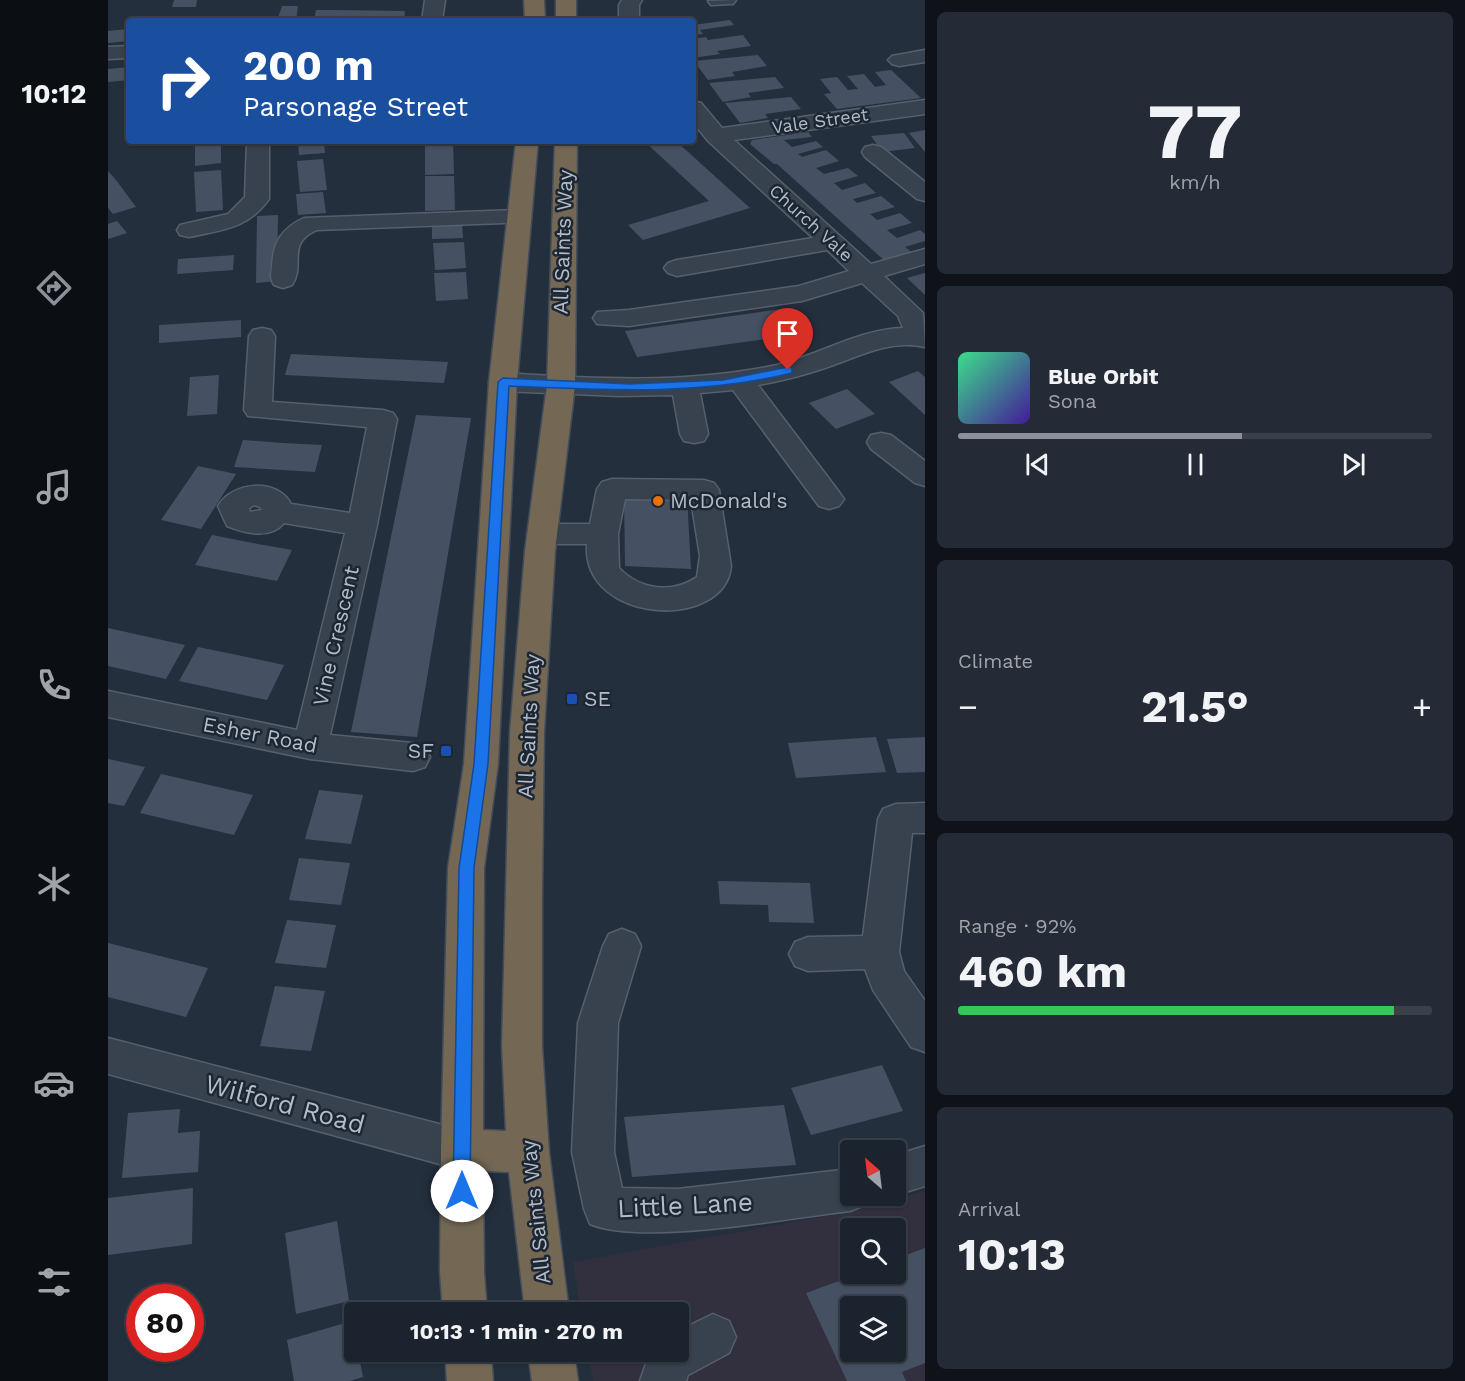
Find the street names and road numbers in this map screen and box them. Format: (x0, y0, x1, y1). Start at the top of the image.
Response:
street label: Vale Street (770, 103, 870, 138)
street label: All Saints Way (547, 169, 578, 315)
street label: Church Vale (765, 180, 857, 266)
street label: Vine Crescent (307, 563, 364, 708)
street label: All Saints Way (512, 653, 545, 799)
street label: Esher Road (201, 711, 319, 758)
street label: Wilford Road (202, 1068, 368, 1140)
street label: All Saints Way (515, 1139, 555, 1285)
street label: Little Lane (616, 1186, 754, 1224)

